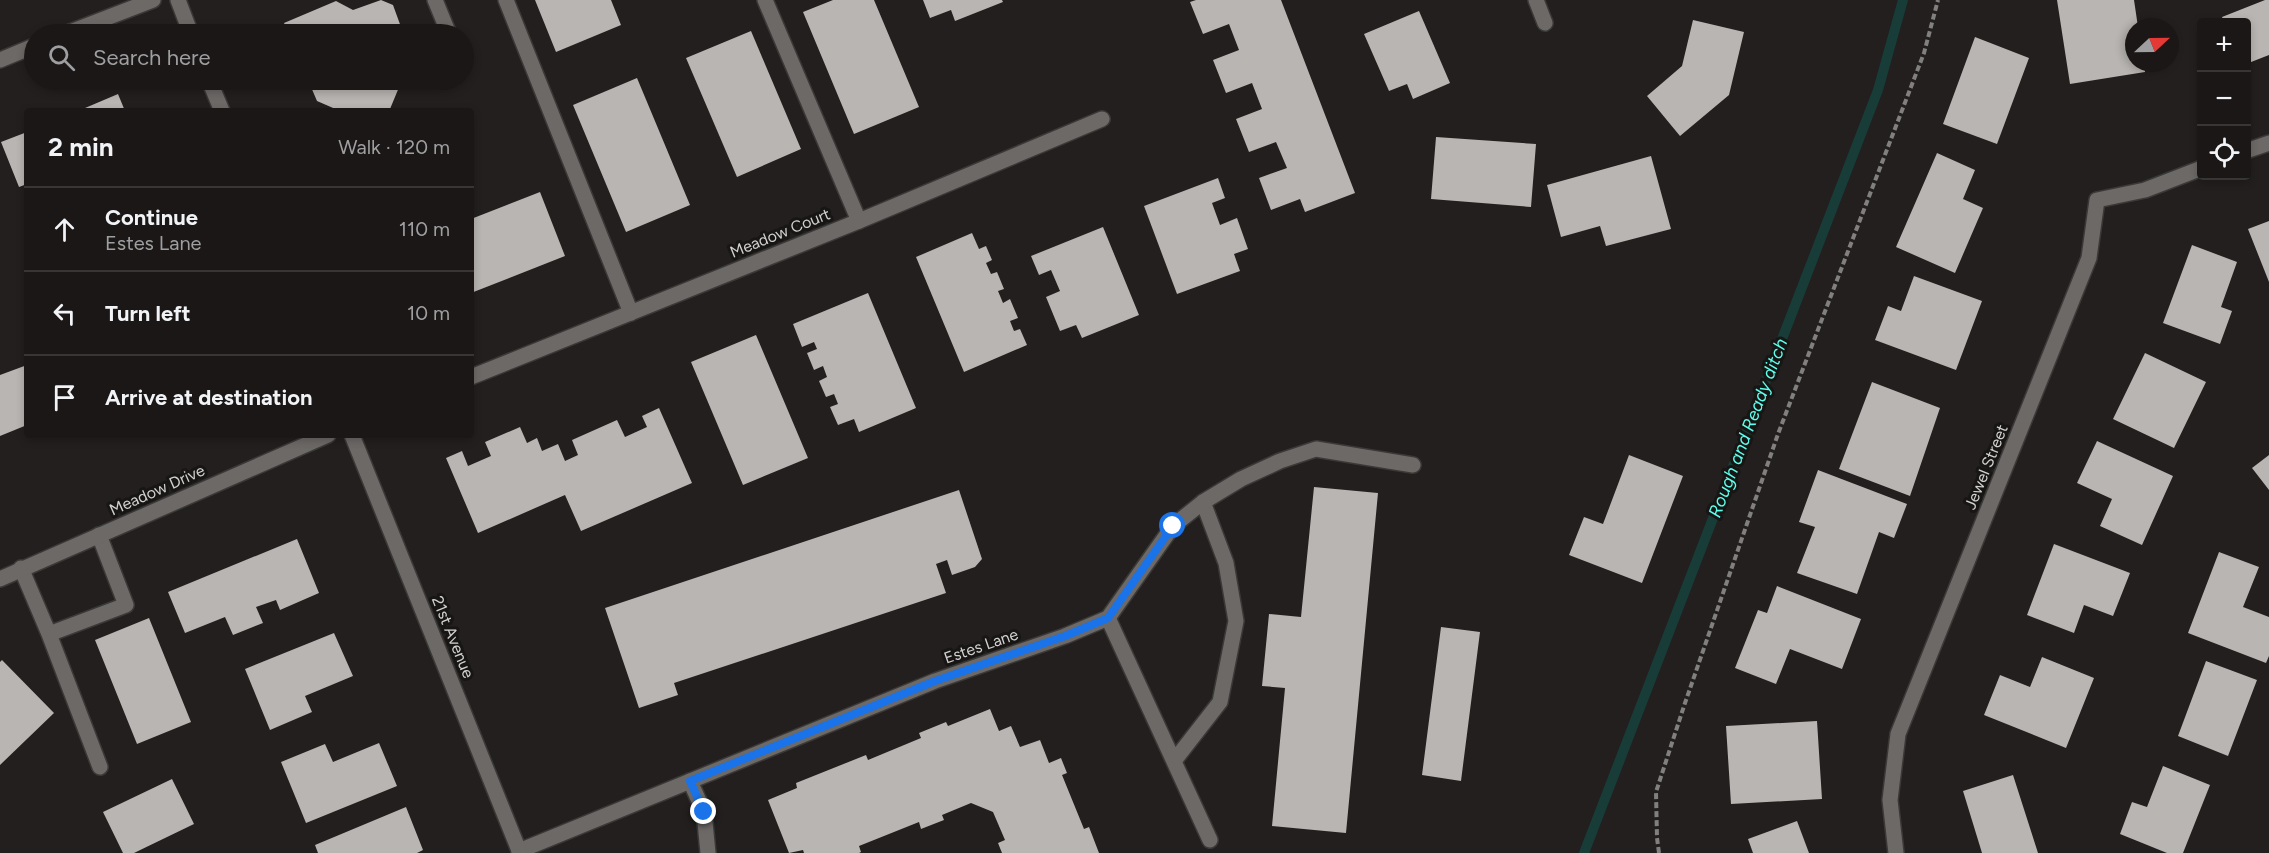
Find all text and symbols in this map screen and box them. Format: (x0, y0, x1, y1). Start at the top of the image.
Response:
north arrow (2125, 18, 2179, 72)
map controls (2197, 18, 2251, 180)
button: + (2197, 18, 2251, 72)
search box (24, 24, 474, 90)
icon: search (45, 41, 78, 74)
text: Search here (93, 44, 211, 71)
button: − (2197, 72, 2251, 126)
button: locate (2197, 126, 2251, 180)
text: 2 min (48, 131, 114, 163)
text: Walk · 120 m (338, 135, 450, 159)
text: Continue (105, 204, 198, 231)
street label: Meadow Court (727, 204, 833, 262)
icon: ahead (48, 213, 81, 246)
text: 110 m (399, 217, 450, 241)
text: Estes Lane (105, 231, 202, 255)
icon: left (48, 297, 81, 330)
text: Turn left (105, 300, 191, 327)
text: 10 m (407, 301, 450, 325)
water label: Rough and Ready ditch (1704, 335, 1792, 521)
icon: arrive (48, 381, 81, 414)
text: Arrive at destination (105, 384, 313, 411)
street label: Jewel Street (1960, 422, 2012, 512)
street label: Meadow Drive (106, 460, 208, 519)
route start (1159, 512, 1185, 538)
street label: 21st Avenue (428, 593, 478, 681)
street label: Estes Lane (941, 624, 1021, 668)
route end (690, 798, 716, 824)

